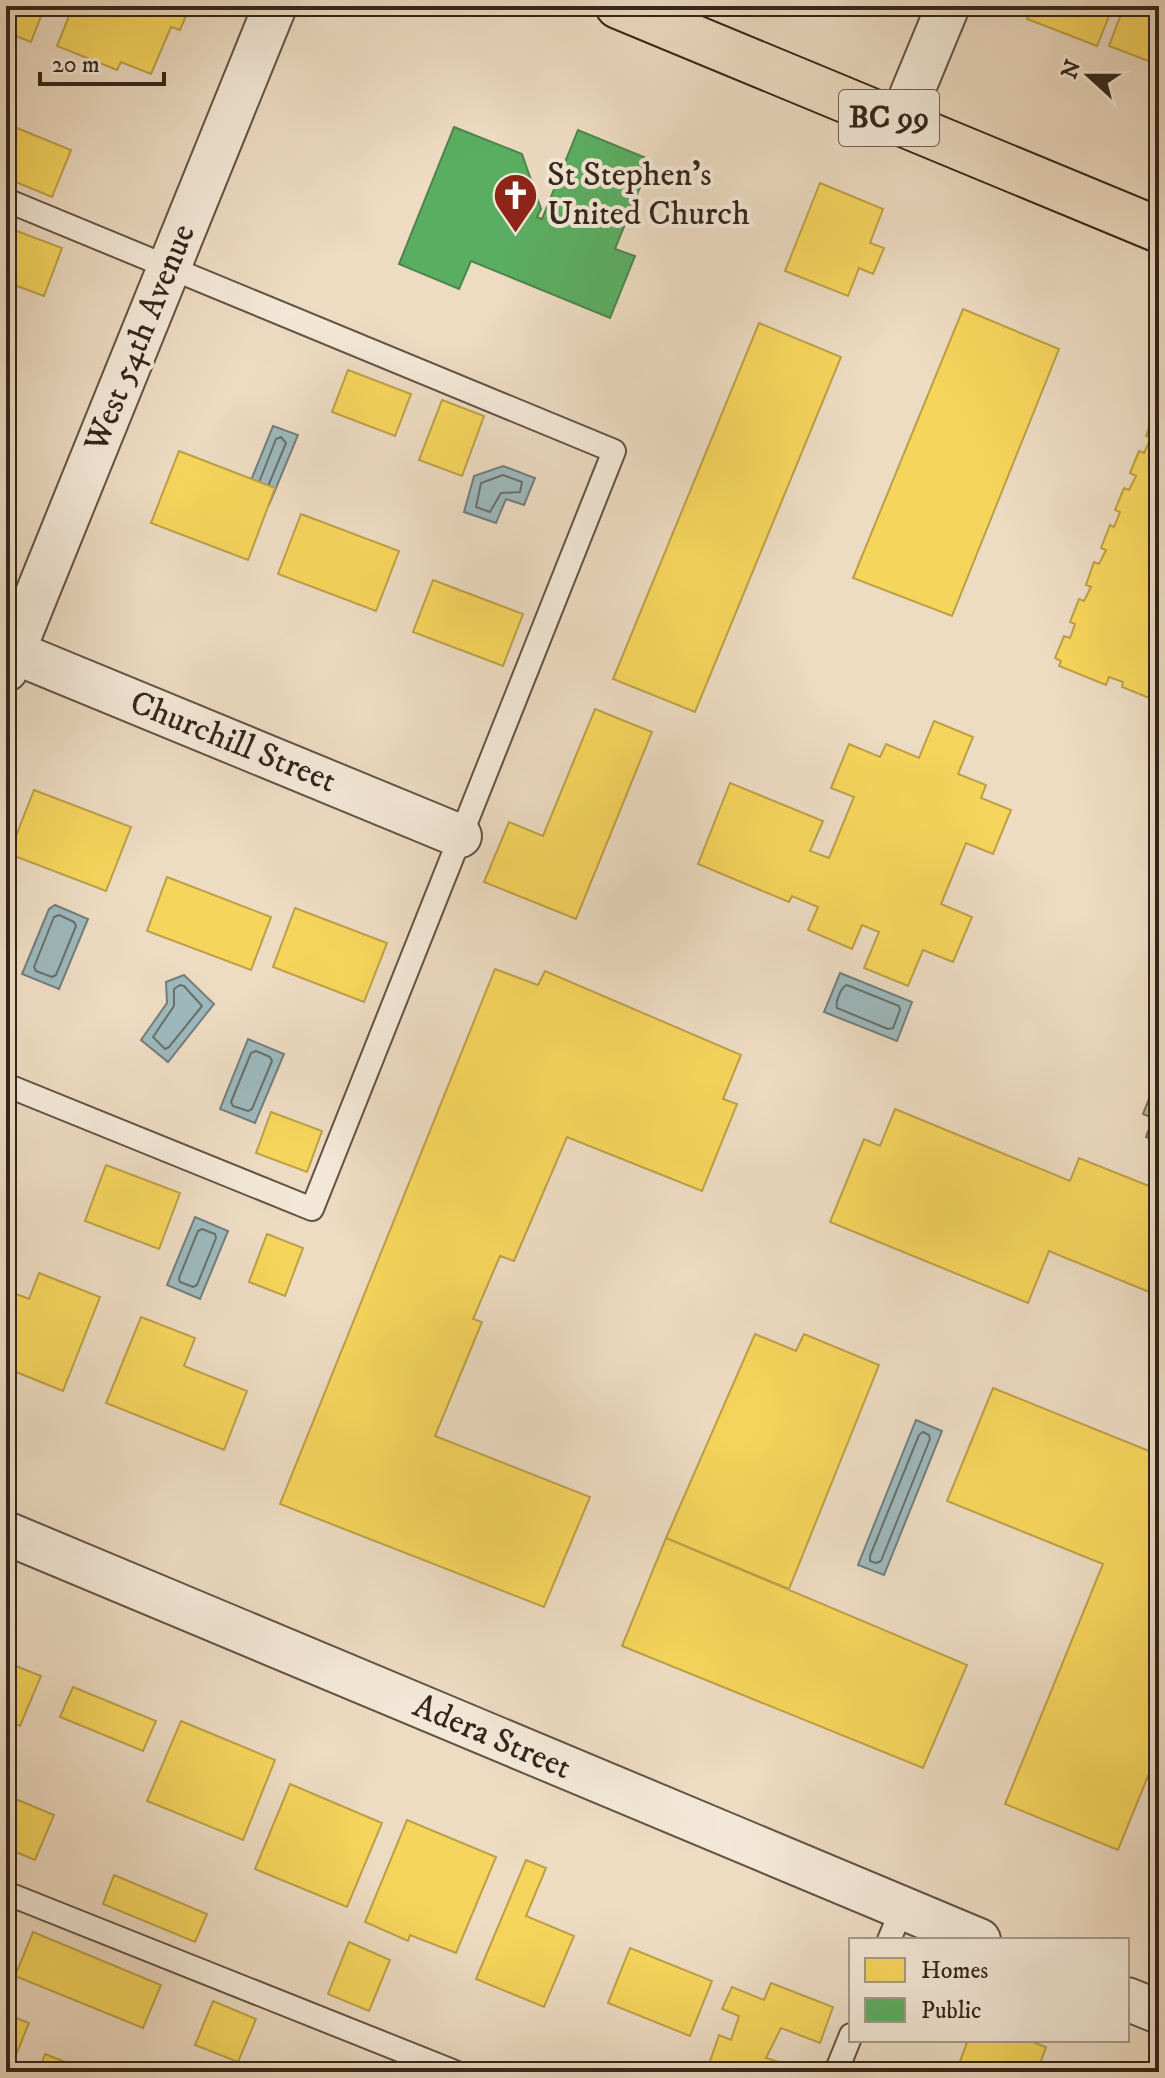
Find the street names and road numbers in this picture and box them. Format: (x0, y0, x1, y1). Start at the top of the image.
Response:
road number: BC 99 (839, 90, 939, 146)
street label: West 54th Avenue (75, 218, 205, 459)
street label: Churchill Street (124, 682, 342, 802)
street label: Adera Street (407, 1685, 577, 1789)

